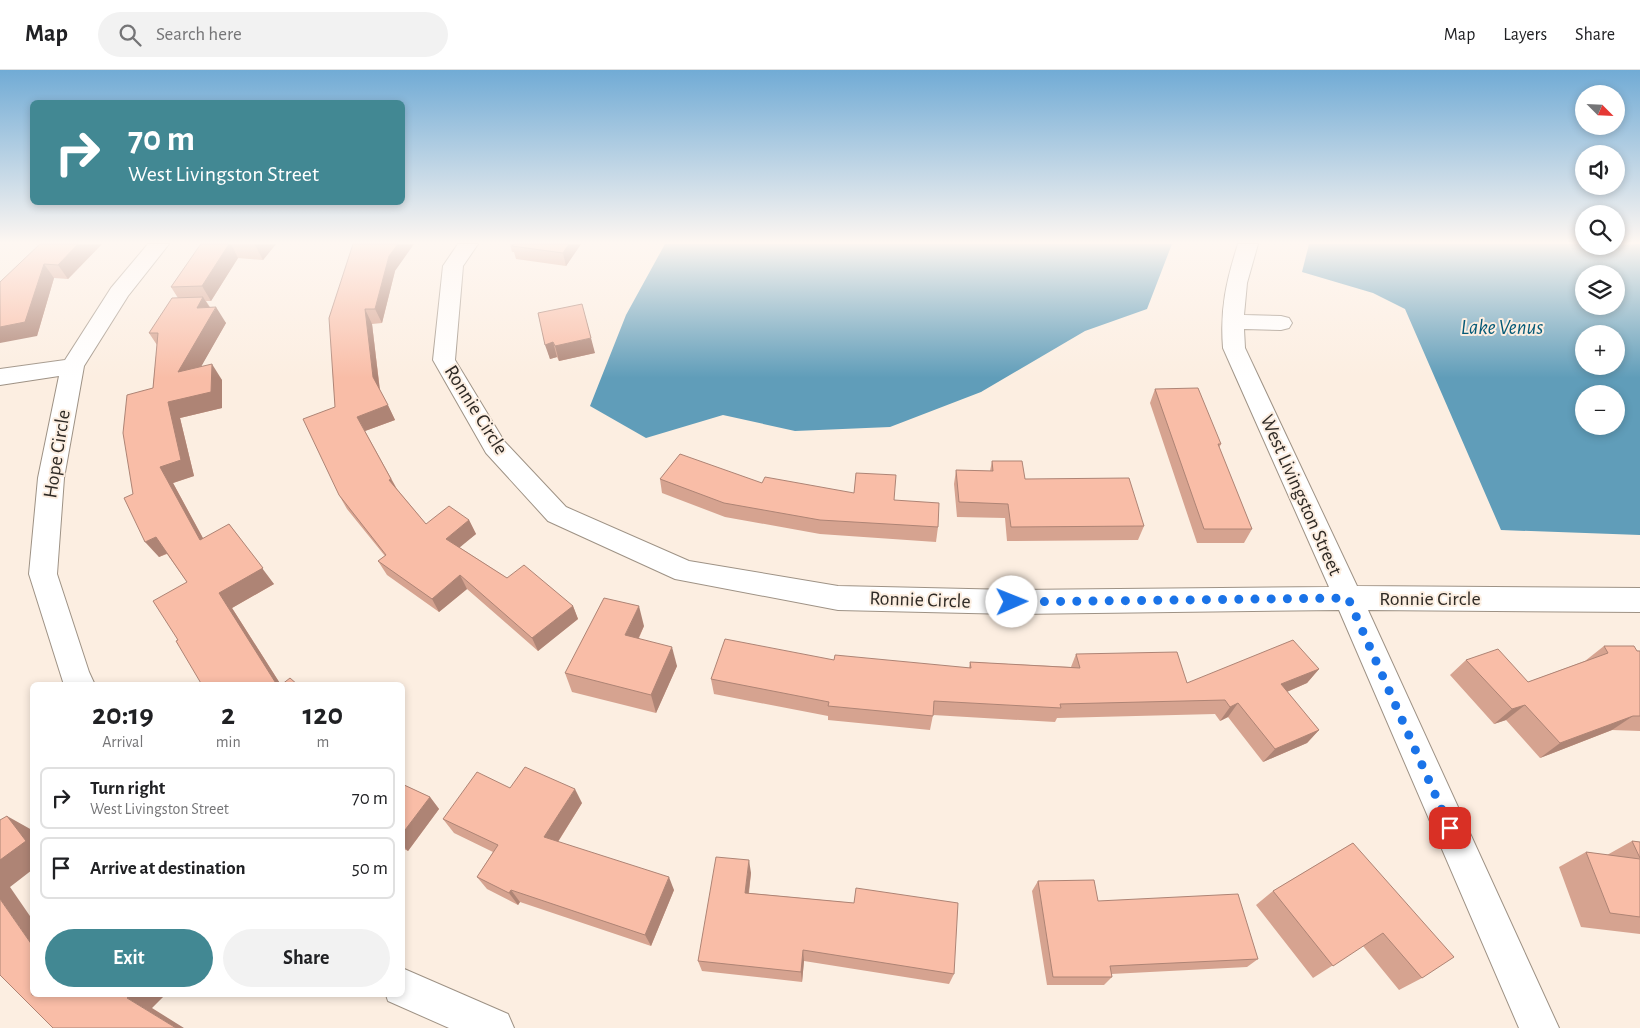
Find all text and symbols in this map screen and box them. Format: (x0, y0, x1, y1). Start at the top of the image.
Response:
search box (98, 12, 448, 57)
icon: search (116, 21, 144, 49)
text: Map (25, 22, 68, 46)
text: Search here (156, 25, 242, 44)
text: Map (1444, 26, 1475, 44)
text: Layers (1503, 26, 1547, 44)
text: Share (1575, 26, 1615, 44)
north arrow (1575, 85, 1625, 135)
map controls (1575, 85, 1625, 435)
icon: right (45, 120, 110, 185)
text: 70 m (128, 122, 195, 157)
button: sound (1575, 145, 1625, 195)
text: West Livingston Street (128, 163, 319, 185)
button: search (1575, 205, 1625, 255)
button: layers (1575, 265, 1625, 315)
water label: Lake Venus (1461, 317, 1543, 338)
button: + (1575, 325, 1625, 375)
street label: Ronnie Circle (441, 362, 511, 458)
button: − (1575, 385, 1625, 435)
street label: Hope Circle (40, 408, 74, 500)
street label: West Livingston Street (1257, 412, 1346, 579)
position arrow (985, 575, 1037, 627)
street label: Ronnie Circle (869, 588, 971, 612)
street label: Ronnie Circle (1379, 589, 1481, 609)
text: 20:19 (92, 700, 154, 730)
text: 2 (221, 700, 235, 730)
text: 120 (303, 700, 343, 730)
text: Arrival (102, 734, 143, 750)
text: min (216, 734, 241, 750)
text: m (316, 734, 329, 750)
text: Turn right (90, 779, 165, 798)
icon: right (47, 784, 75, 812)
text: 70 m (352, 789, 388, 808)
text: West Livingston Street (90, 801, 229, 817)
pin (1429, 807, 1471, 849)
icon: arrive (1436, 814, 1464, 842)
icon: arrive (47, 854, 75, 882)
text: Arrive at destination (90, 859, 246, 878)
text: 50 m (352, 859, 388, 878)
button: Exit (45, 929, 213, 987)
button: Share (223, 929, 390, 987)

